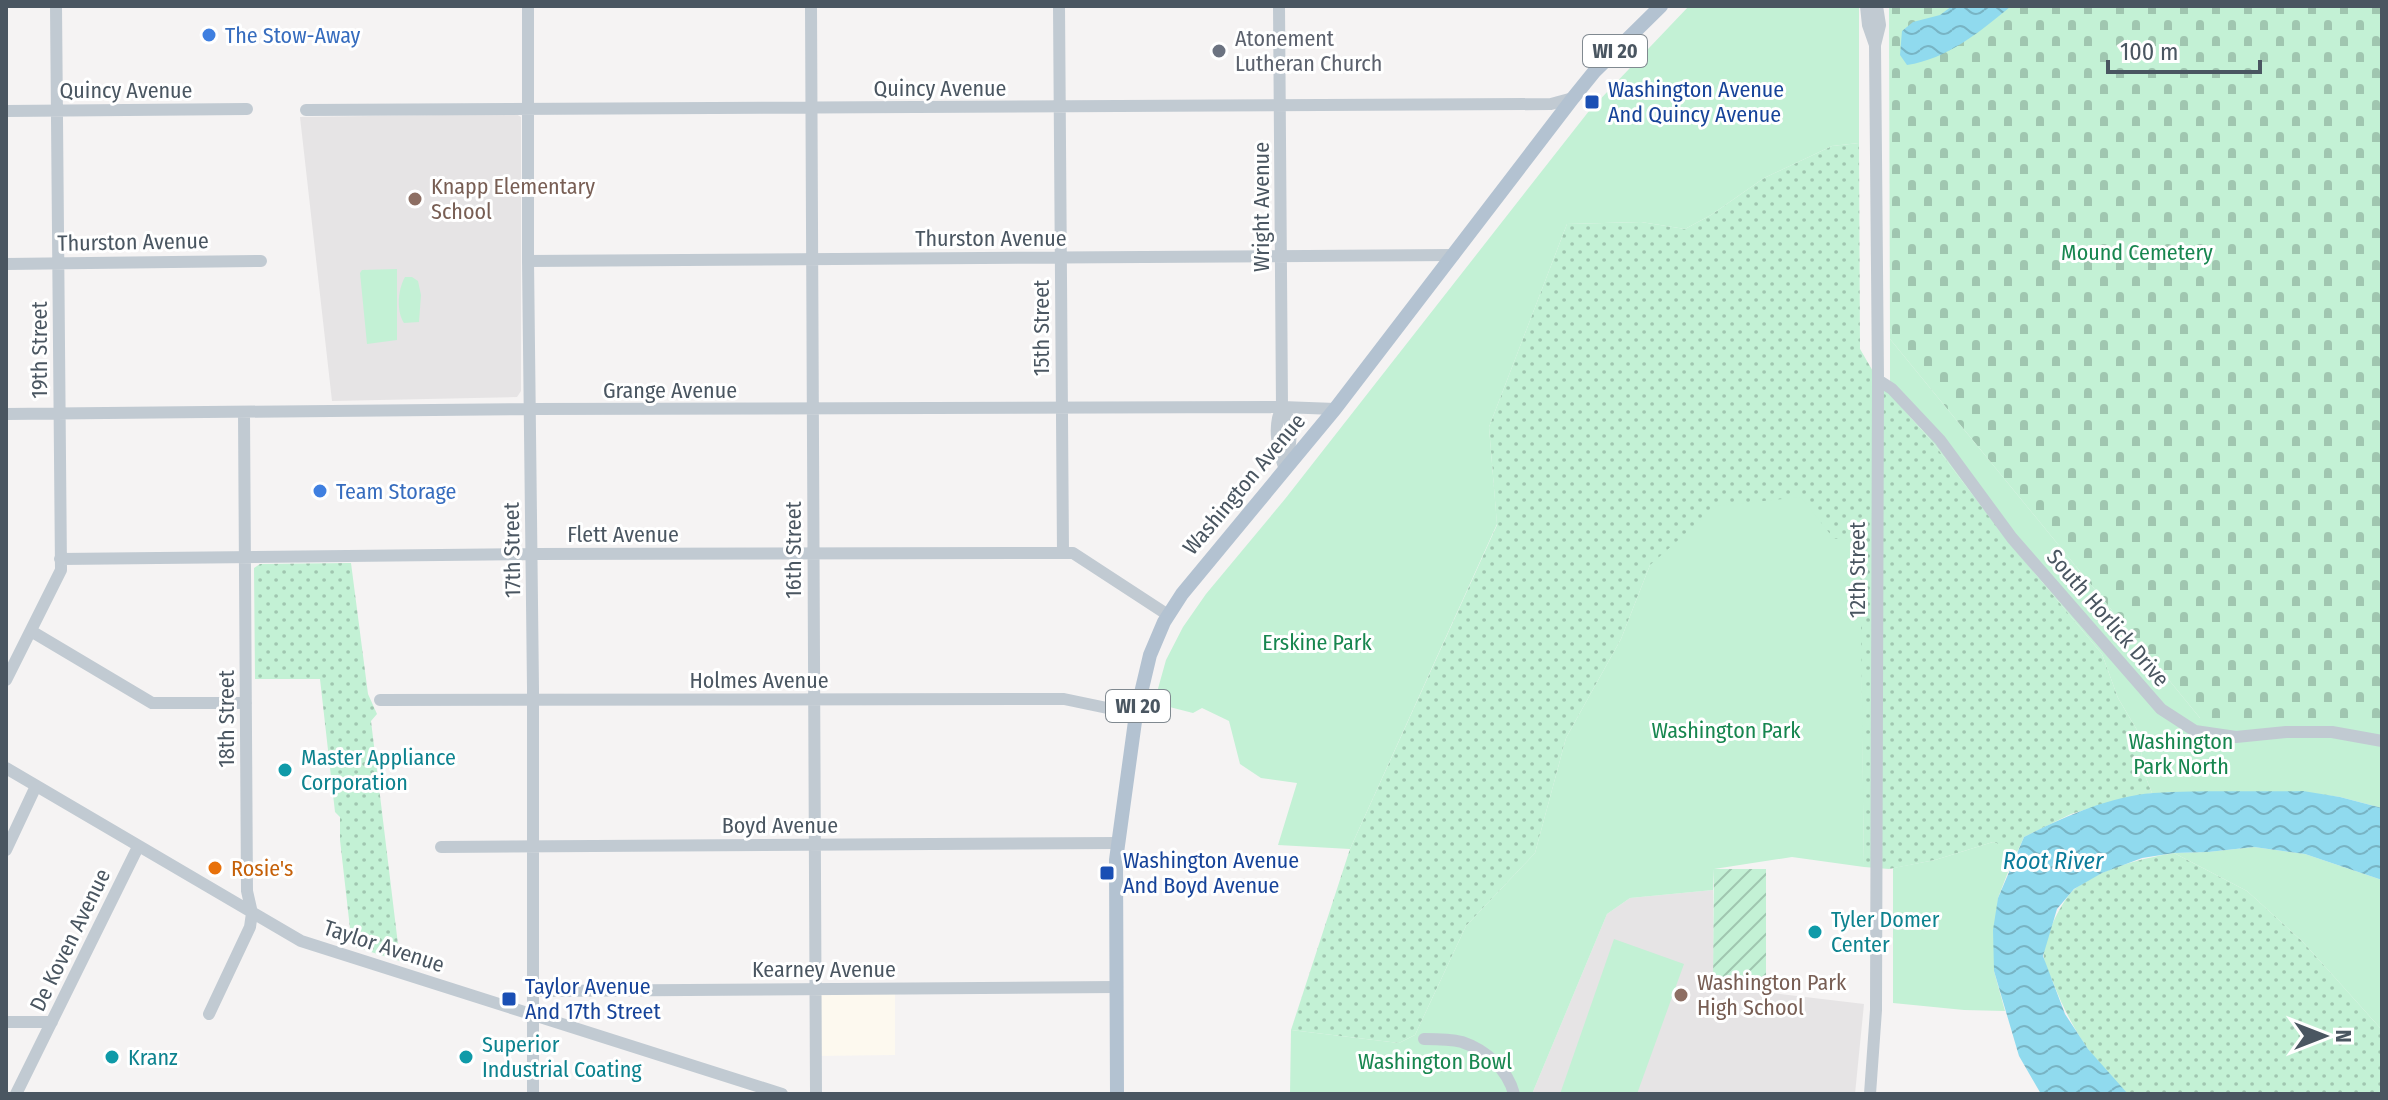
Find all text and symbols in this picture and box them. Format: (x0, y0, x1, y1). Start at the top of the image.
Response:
place label: The Stow-Away (225, 22, 361, 49)
scale bar (2108, 24, 2260, 74)
place label: Atonement Lutheran Church (1235, 25, 1382, 77)
marker: The Stow-Away (200, 26, 218, 44)
road number: WI 20 (1583, 35, 1647, 67)
text: 100 m (2120, 38, 2178, 66)
marker: Atonement Lutheran Church (1210, 42, 1228, 60)
street label: Quincy Avenue (874, 75, 1006, 102)
place label: Washington Avenue And Quincy Avenue (1608, 76, 1784, 128)
street label: Quincy Avenue (60, 77, 192, 104)
marker: Washington Avenue And Quincy Avenue (1583, 93, 1601, 111)
street label: Wright Avenue (1248, 142, 1275, 272)
place label: Knapp Elementary School (431, 173, 595, 225)
marker: Knapp Elementary School (406, 190, 424, 208)
street label: Thurston Avenue (915, 225, 1067, 252)
street label: Thurston Avenue (57, 227, 209, 257)
park label: Mound Cemetery (2061, 239, 2213, 266)
street label: 15th Street (1028, 279, 1055, 376)
street label: 19th Street (26, 301, 53, 399)
street label: Grange Avenue (603, 377, 737, 404)
street label: Washington Avenue (1177, 408, 1311, 560)
place label: Team Storage (336, 478, 456, 505)
marker: Team Storage (311, 482, 329, 500)
street label: 16th Street (780, 500, 807, 599)
street label: 17th Street (498, 501, 526, 598)
street label: Flett Avenue (567, 521, 679, 548)
street label: 12th Street (1844, 521, 1871, 618)
street label: South Horlick Drive (2041, 544, 2175, 692)
park label: Erskine Park (1262, 629, 1372, 656)
street label: Holmes Avenue (689, 667, 829, 694)
street label: 18th Street (213, 669, 240, 768)
road number: WI 20 (1106, 690, 1170, 722)
park label: Washington Park (1651, 717, 1801, 744)
park label: Washington Park North (2129, 728, 2233, 780)
place label: Master Appliance Corporation (301, 744, 456, 796)
marker: Master Appliance Corporation (276, 761, 294, 779)
street label: Boyd Avenue (722, 812, 838, 839)
place label: Washington Avenue And Boyd Avenue (1123, 847, 1299, 899)
water label: Root River (2003, 847, 2104, 875)
place label: Rosie's (231, 855, 293, 882)
marker: Rosie's (206, 859, 224, 877)
street label: De Koven Avenue (24, 864, 116, 1016)
marker: Washington Avenue And Boyd Avenue (1098, 864, 1116, 882)
place label: Tyler Domer Center (1831, 906, 1940, 958)
street label: Taylor Avenue (320, 914, 448, 978)
marker: Tyler Domer Center (1806, 923, 1824, 941)
street label: Kearney Avenue (752, 956, 896, 983)
place label: Washington Park High School (1697, 969, 1847, 1021)
place label: Taylor Avenue And 17th Street (525, 973, 661, 1025)
marker: Washington Park High School (1672, 986, 1690, 1004)
marker: Taylor Avenue And 17th Street (500, 990, 518, 1008)
north arrow (2284, 996, 2364, 1076)
text: N (2330, 1029, 2357, 1043)
place label: Superior Industrial Coating (482, 1031, 642, 1083)
place label: Kranz (128, 1044, 178, 1071)
marker: Kranz (103, 1048, 121, 1066)
marker: Superior Industrial Coating (457, 1048, 475, 1066)
park label: Washington Bowl (1358, 1048, 1512, 1075)

